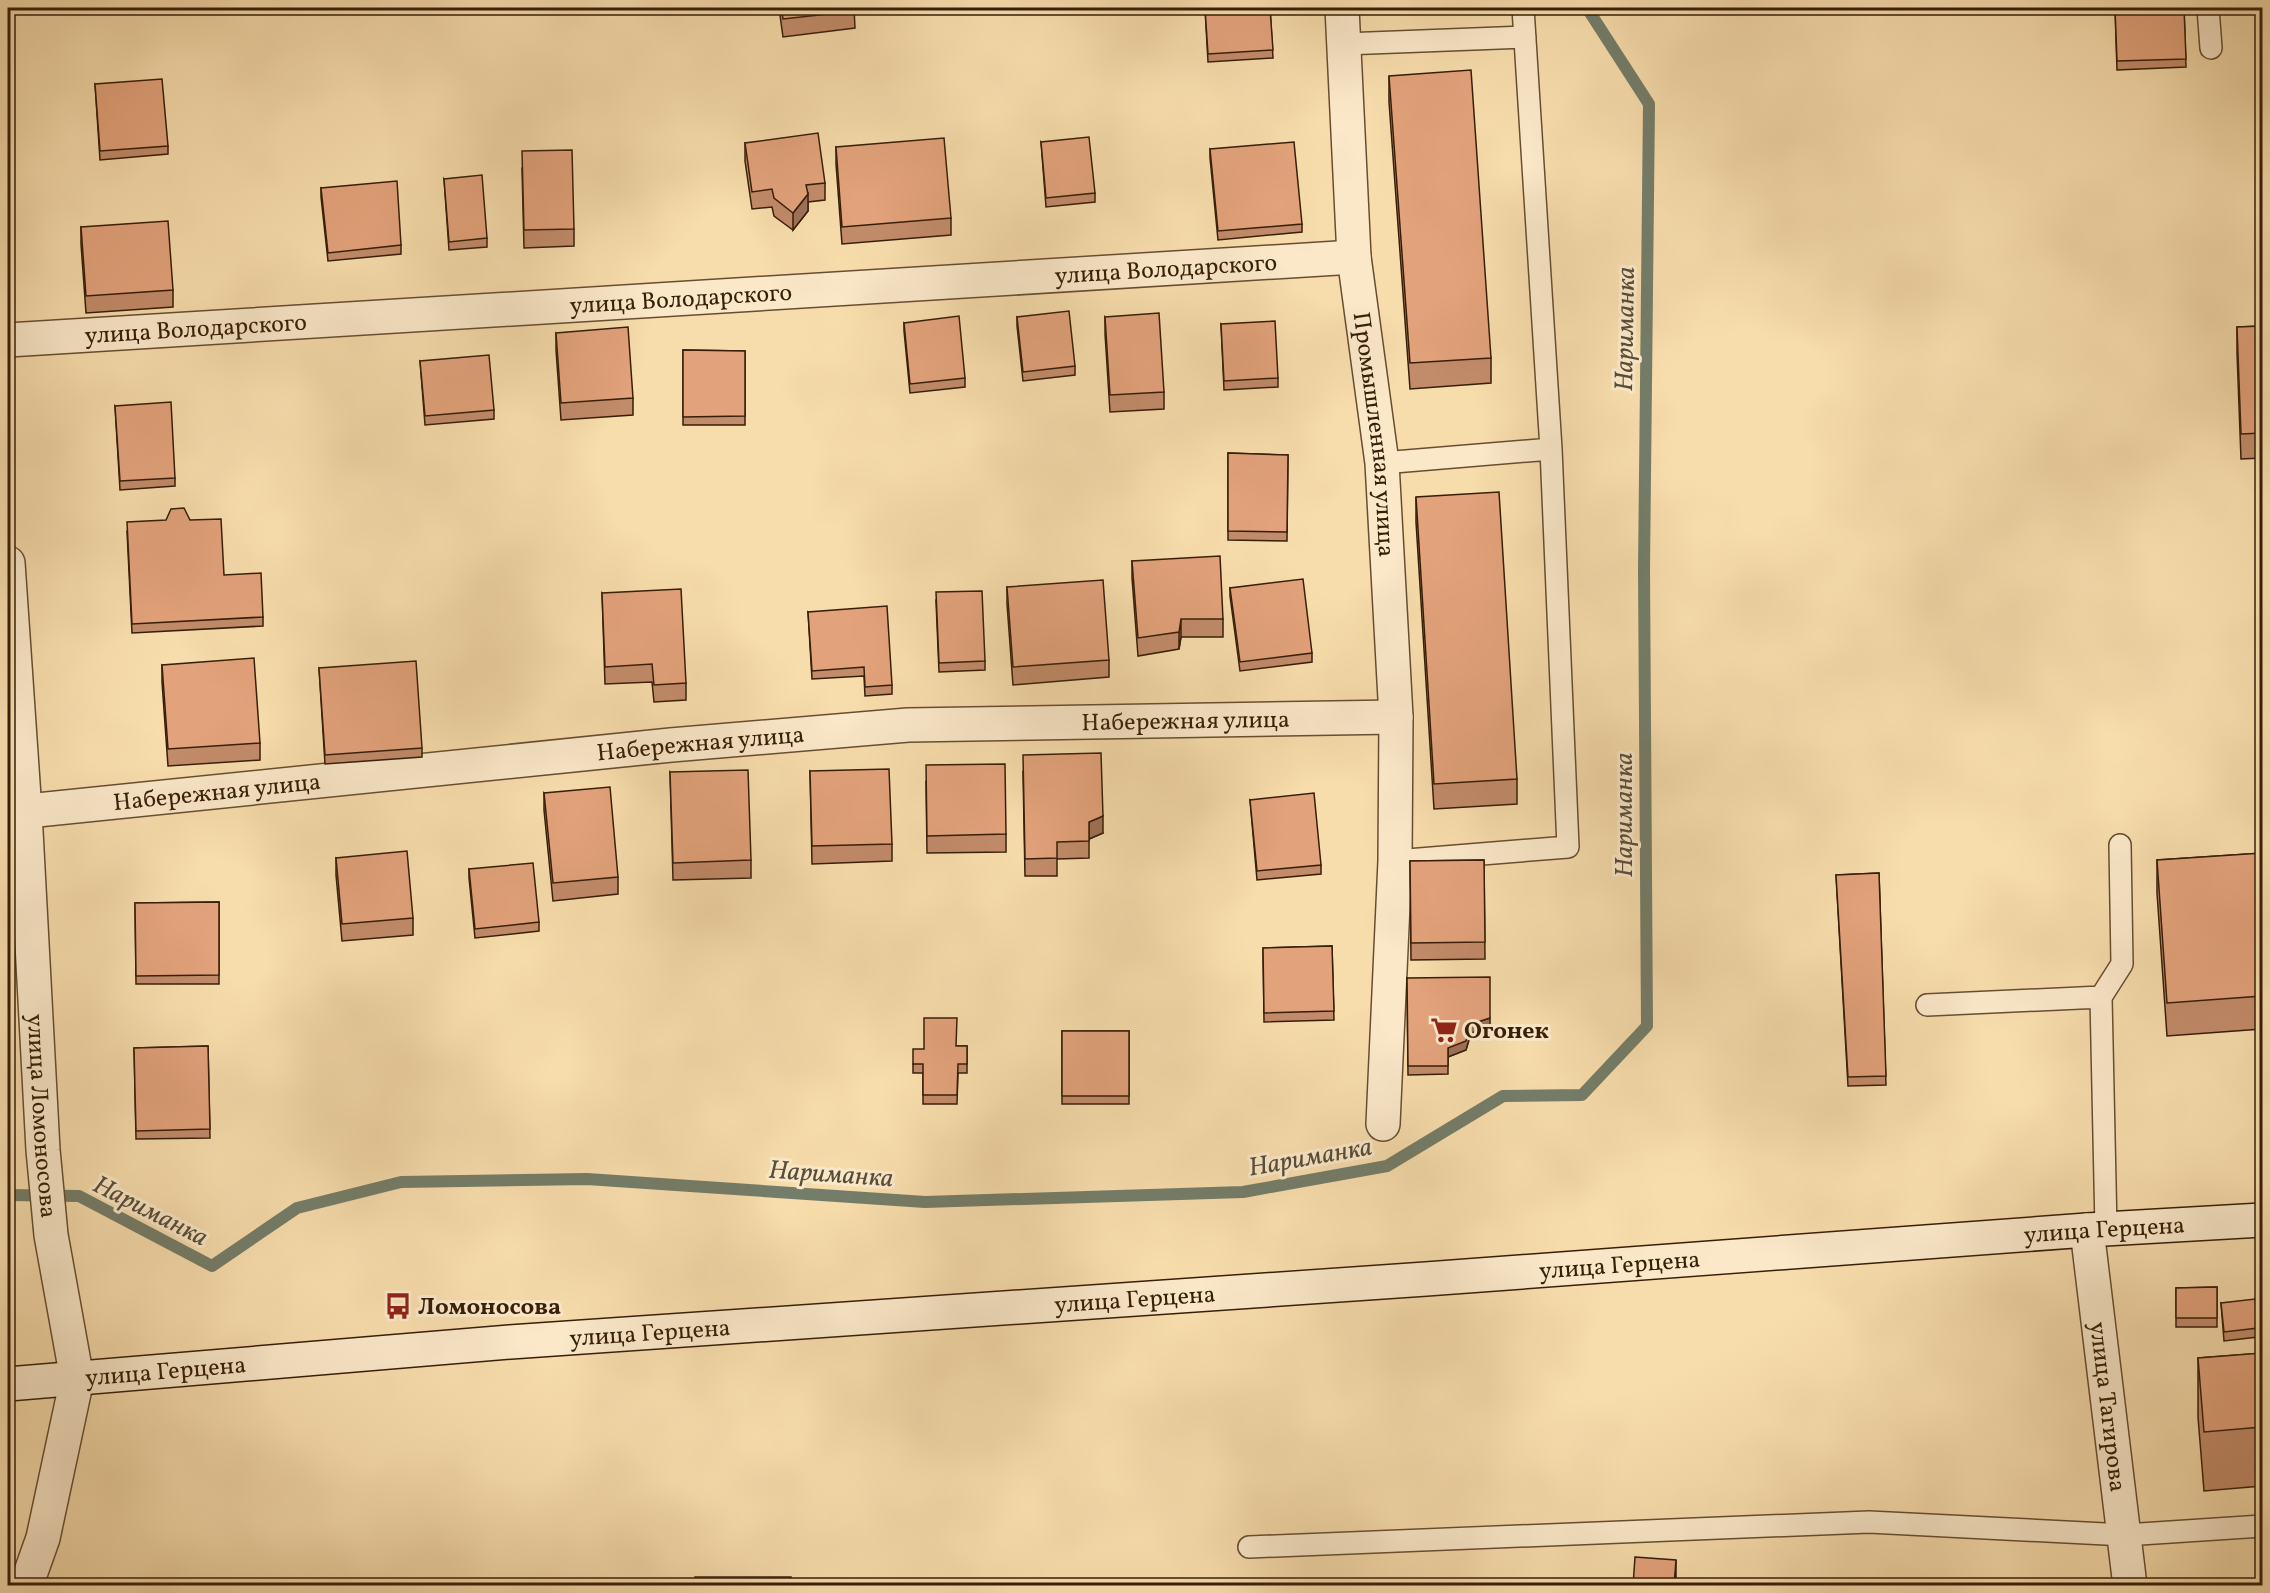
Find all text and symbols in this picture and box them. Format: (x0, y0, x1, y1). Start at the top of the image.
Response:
street label: улица Володарского (1054, 247, 1278, 294)
water label: Нариманка (1607, 266, 1645, 392)
street label: улица Володарского (569, 277, 793, 324)
street label: улица Володарского (84, 307, 308, 354)
street label: Промышленная улица (1343, 310, 1402, 558)
street label: Набережная улица (1081, 704, 1290, 741)
street label: Набережная улица (595, 719, 806, 772)
water label: Нариманка (1607, 753, 1643, 877)
street label: Набережная улица (112, 766, 323, 821)
street label: улица Ломоносова (17, 1013, 64, 1220)
supermarket icon: Огонек (1429, 1015, 1459, 1045)
place label: Огонек (1464, 1015, 1549, 1049)
water label: Нариманка (1246, 1129, 1375, 1187)
water label: Нариманка (767, 1153, 894, 1197)
water label: Нариманка (86, 1167, 214, 1256)
street label: улица Герцена (2023, 1209, 2186, 1254)
street label: улица Герцена (1538, 1244, 1701, 1290)
street label: улица Герцена (1053, 1279, 1217, 1324)
bus stop icon: Ломоносова (383, 1291, 413, 1321)
place label: Ломоносова (418, 1291, 561, 1325)
street label: улица Герцена (568, 1312, 732, 1357)
street label: улица Тагирова (2079, 1320, 2134, 1494)
street label: улица Герцена (84, 1349, 247, 1396)

